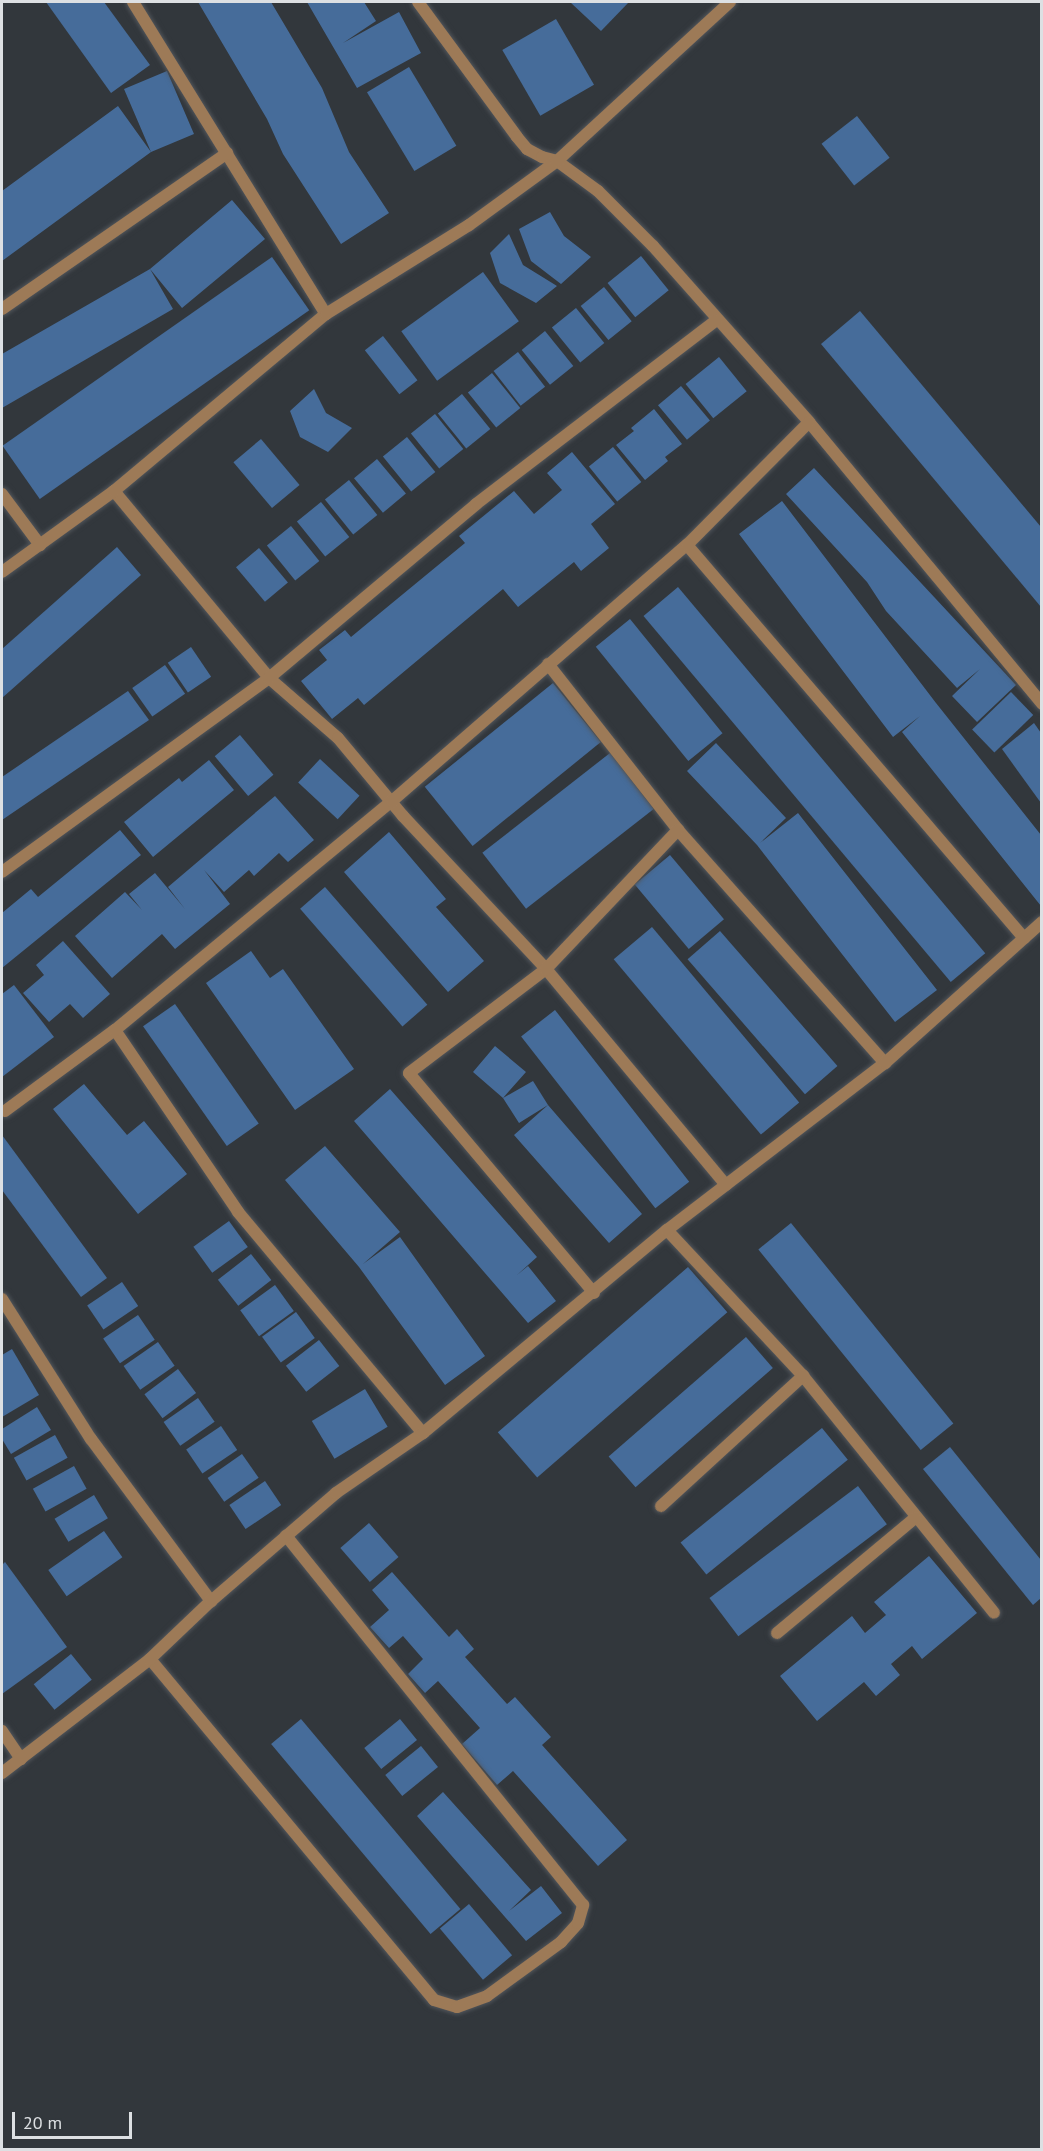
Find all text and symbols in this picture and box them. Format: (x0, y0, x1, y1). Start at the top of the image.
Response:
scale bar (15, 2100, 135, 2138)
text: 20 m (23, 2111, 62, 2134)

